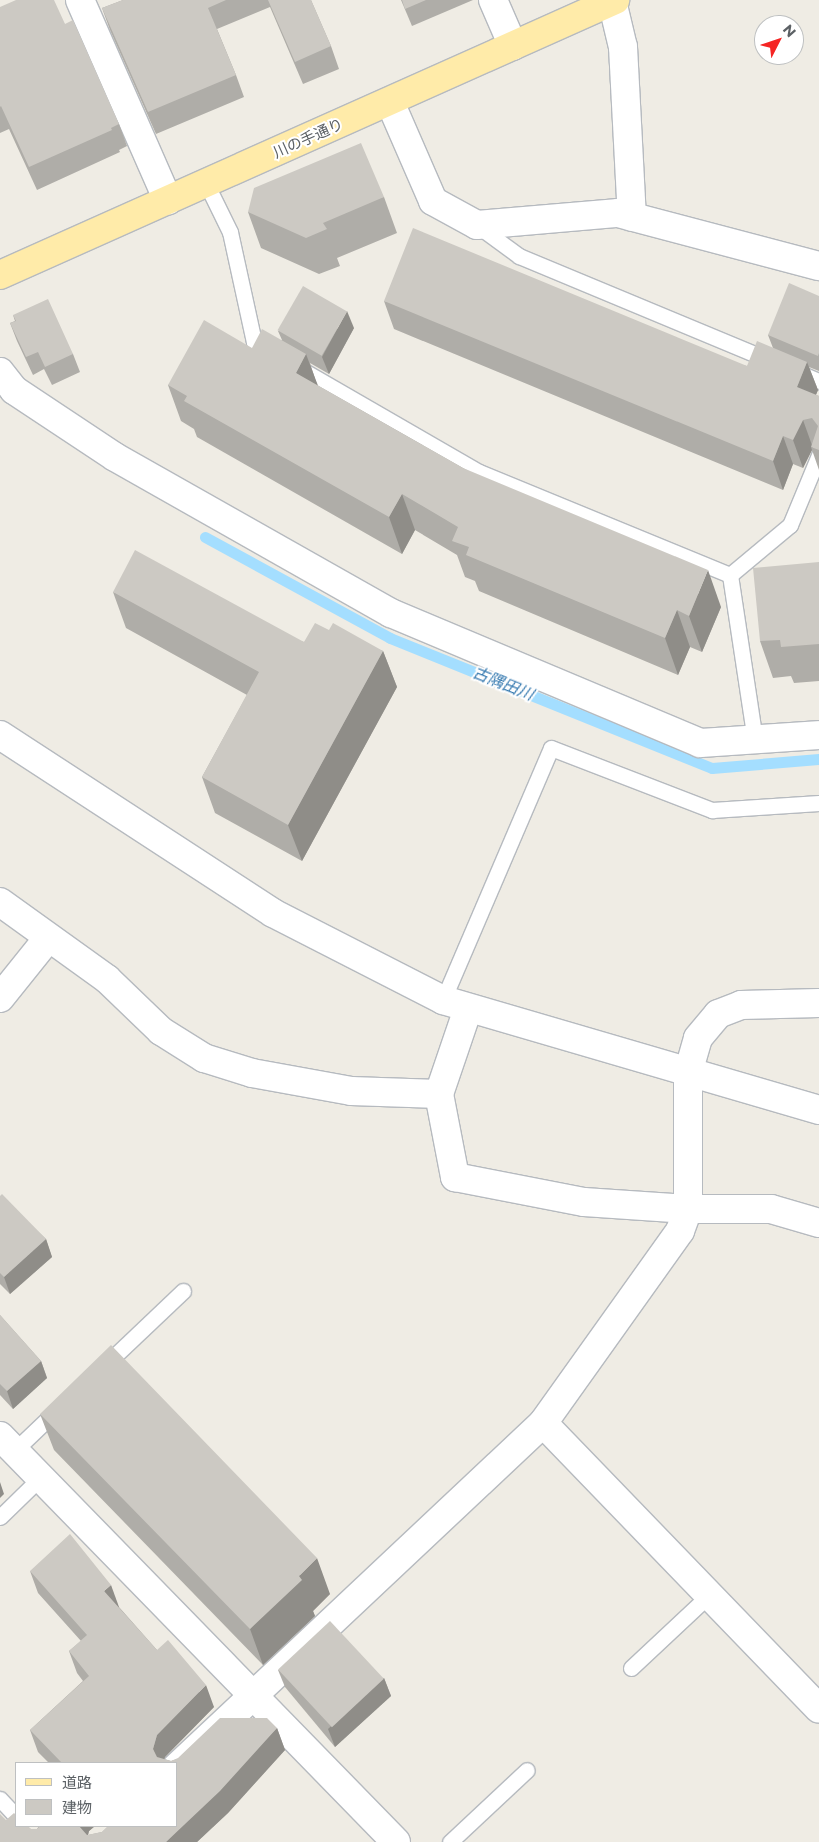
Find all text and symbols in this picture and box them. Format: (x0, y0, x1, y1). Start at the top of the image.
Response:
north arrow (754, 15, 804, 65)
text: N (779, 21, 800, 41)
street label: 川の手通り (270, 115, 346, 161)
water label: 古隅田川 (470, 663, 536, 705)
legend (15, 1762, 178, 1827)
text: 道路 (62, 1773, 92, 1792)
text: 建物 (62, 1798, 92, 1817)

